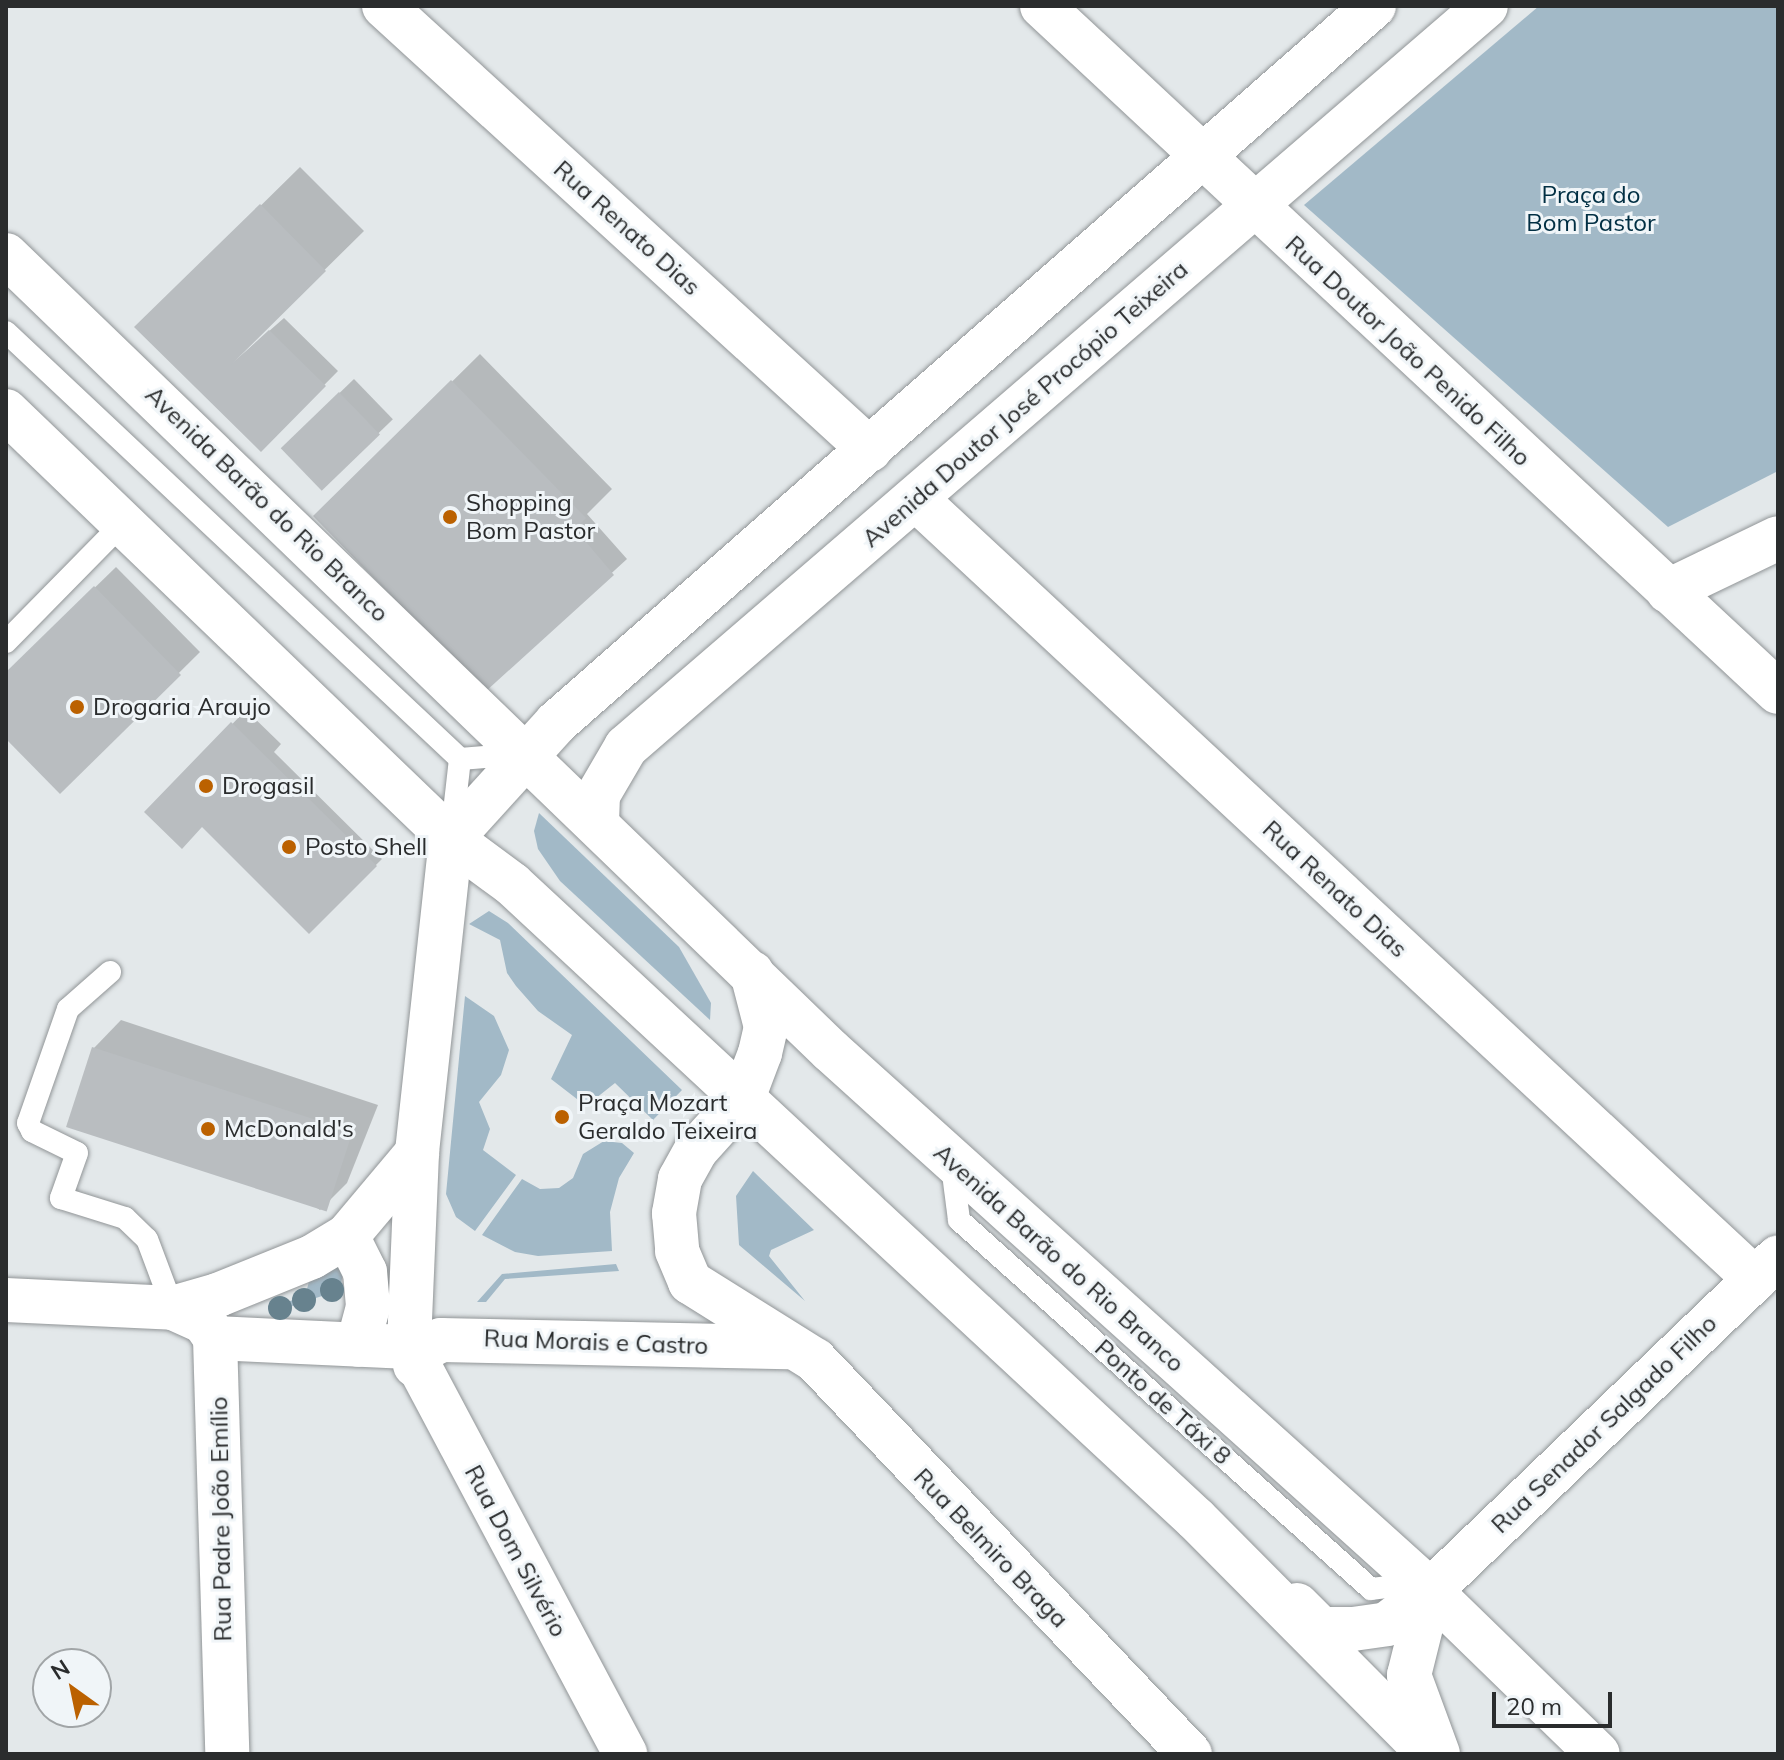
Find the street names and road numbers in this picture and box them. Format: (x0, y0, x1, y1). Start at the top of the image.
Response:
street label: Rua Renato Dias (548, 155, 706, 301)
street label: Rua Doutor João Penido Filho (1280, 230, 1536, 472)
street label: Avenida Doutor José Procópio Teixeira (856, 255, 1194, 553)
street label: Avenida Barão do Rio Branco (140, 380, 394, 628)
street label: Rua Renato Dias (1257, 815, 1413, 963)
street label: Avenida Barão do Rio Branco (928, 1138, 1190, 1378)
street label: Rua Senador Salgado Filho (1486, 1309, 1722, 1539)
street label: Rua Morais e Castro (483, 1324, 709, 1360)
street label: Ponto de Táxi 8 (1089, 1333, 1237, 1471)
street label: Rua Padre João Emílio (204, 1396, 238, 1642)
street label: Rua Dom Silvério (459, 1460, 573, 1642)
street label: Rua Belmiro Braga (908, 1463, 1074, 1633)

